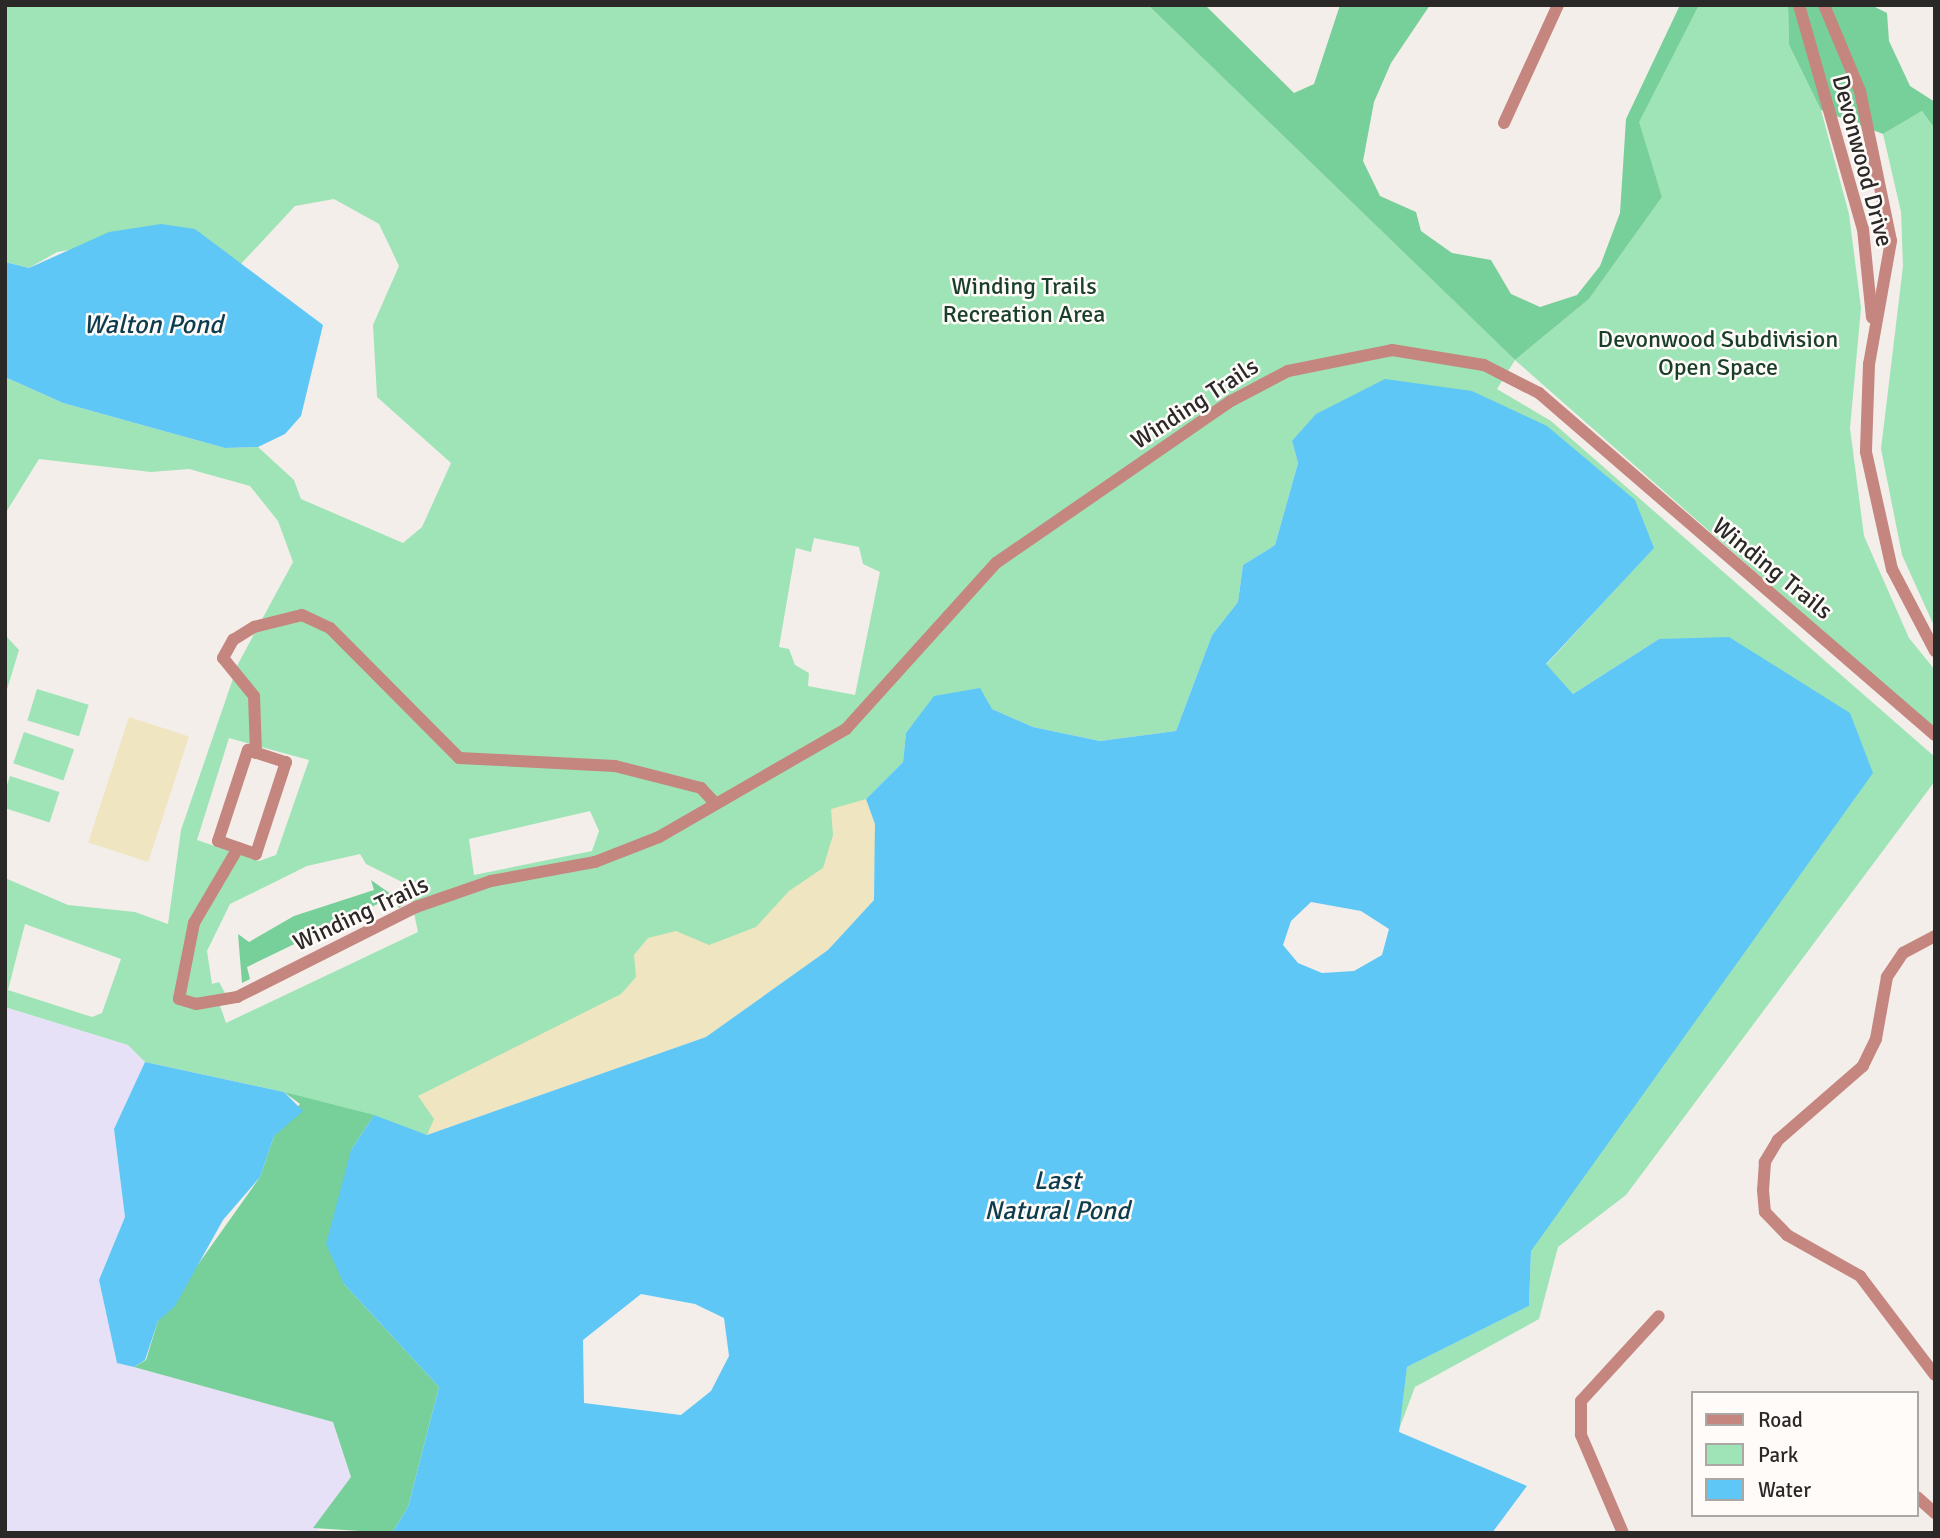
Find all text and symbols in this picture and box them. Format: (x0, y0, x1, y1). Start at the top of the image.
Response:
street label: Devonwood Drive (1825, 72, 1899, 250)
park label: Winding Trails Recreation Area (943, 273, 1105, 329)
water label: Walton Pond (83, 310, 223, 342)
park label: Devonwood Subdivision Open Space (1598, 326, 1838, 382)
street label: Winding Trails (1126, 352, 1264, 456)
street label: Winding Trails (1706, 512, 1838, 626)
street label: Winding Trails (289, 870, 433, 958)
water label: Last Natural Pond (984, 1166, 1130, 1228)
legend (1692, 1391, 1919, 1517)
text: Road (1758, 1407, 1803, 1433)
text: Park (1758, 1442, 1798, 1468)
text: Water (1758, 1477, 1811, 1503)

